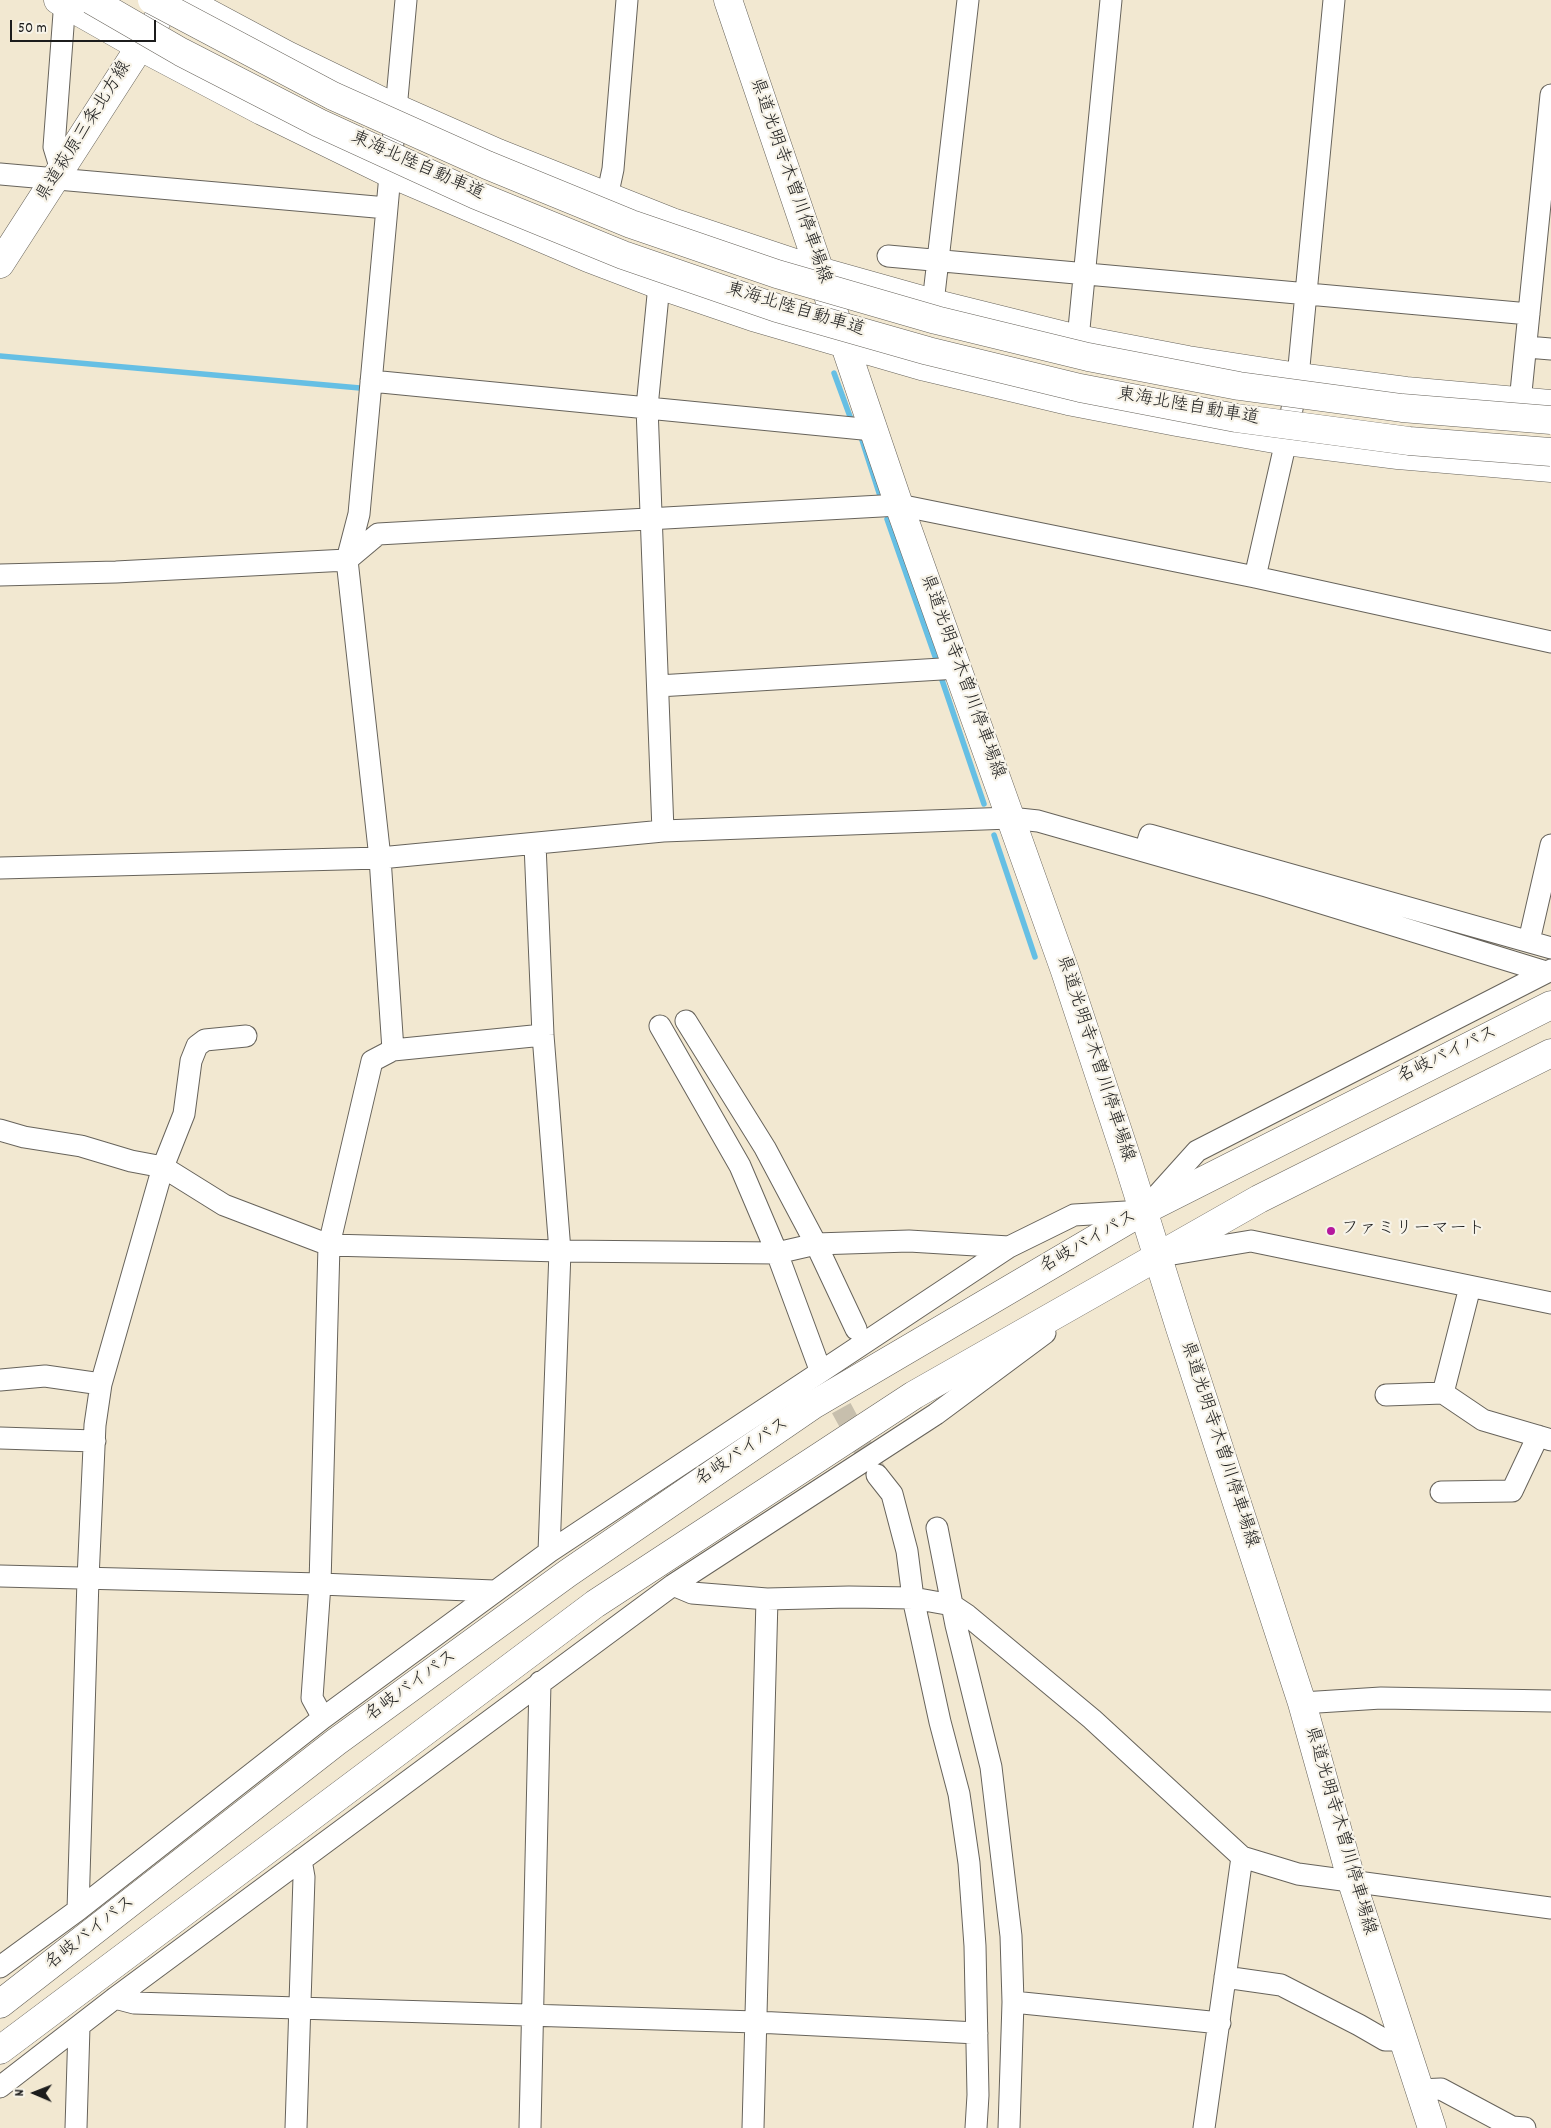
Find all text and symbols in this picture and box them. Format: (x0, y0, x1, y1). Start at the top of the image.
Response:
scale bar (12, 10, 159, 42)
text: 50 m (18, 18, 47, 40)
street label: 県道萩原三条北方線 (33, 58, 137, 206)
street label: 県道光明寺木曽川停車場線 (744, 75, 834, 287)
street label: 東海北陸自動車道 (347, 128, 487, 206)
street label: 東海北陸自動車道 (723, 280, 867, 342)
street label: 東海北陸自動車道 (1115, 385, 1261, 431)
street label: 県道光明寺木曽川停車場線 (914, 572, 1008, 782)
street label: 県道光明寺木曽川停車場線 (1050, 953, 1138, 1165)
street label: 名岐バイパス (1395, 1023, 1501, 1089)
street label: 名岐バイパス (1037, 1207, 1141, 1279)
place label: ファミリーマート (1341, 1220, 1485, 1242)
marker: ファミリーマート (1325, 1225, 1337, 1237)
street label: 県道光明寺木曽川停車場線 (1174, 1339, 1262, 1551)
street label: 名岐バイパス (692, 1414, 794, 1492)
street label: 名岐バイパス (362, 1647, 462, 1727)
street label: 県道光明寺木曽川停車場線 (1299, 1724, 1379, 1938)
street label: 名岐バイパス (42, 1892, 140, 1976)
north arrow (10, 2068, 60, 2118)
text: N (10, 2089, 30, 2096)

